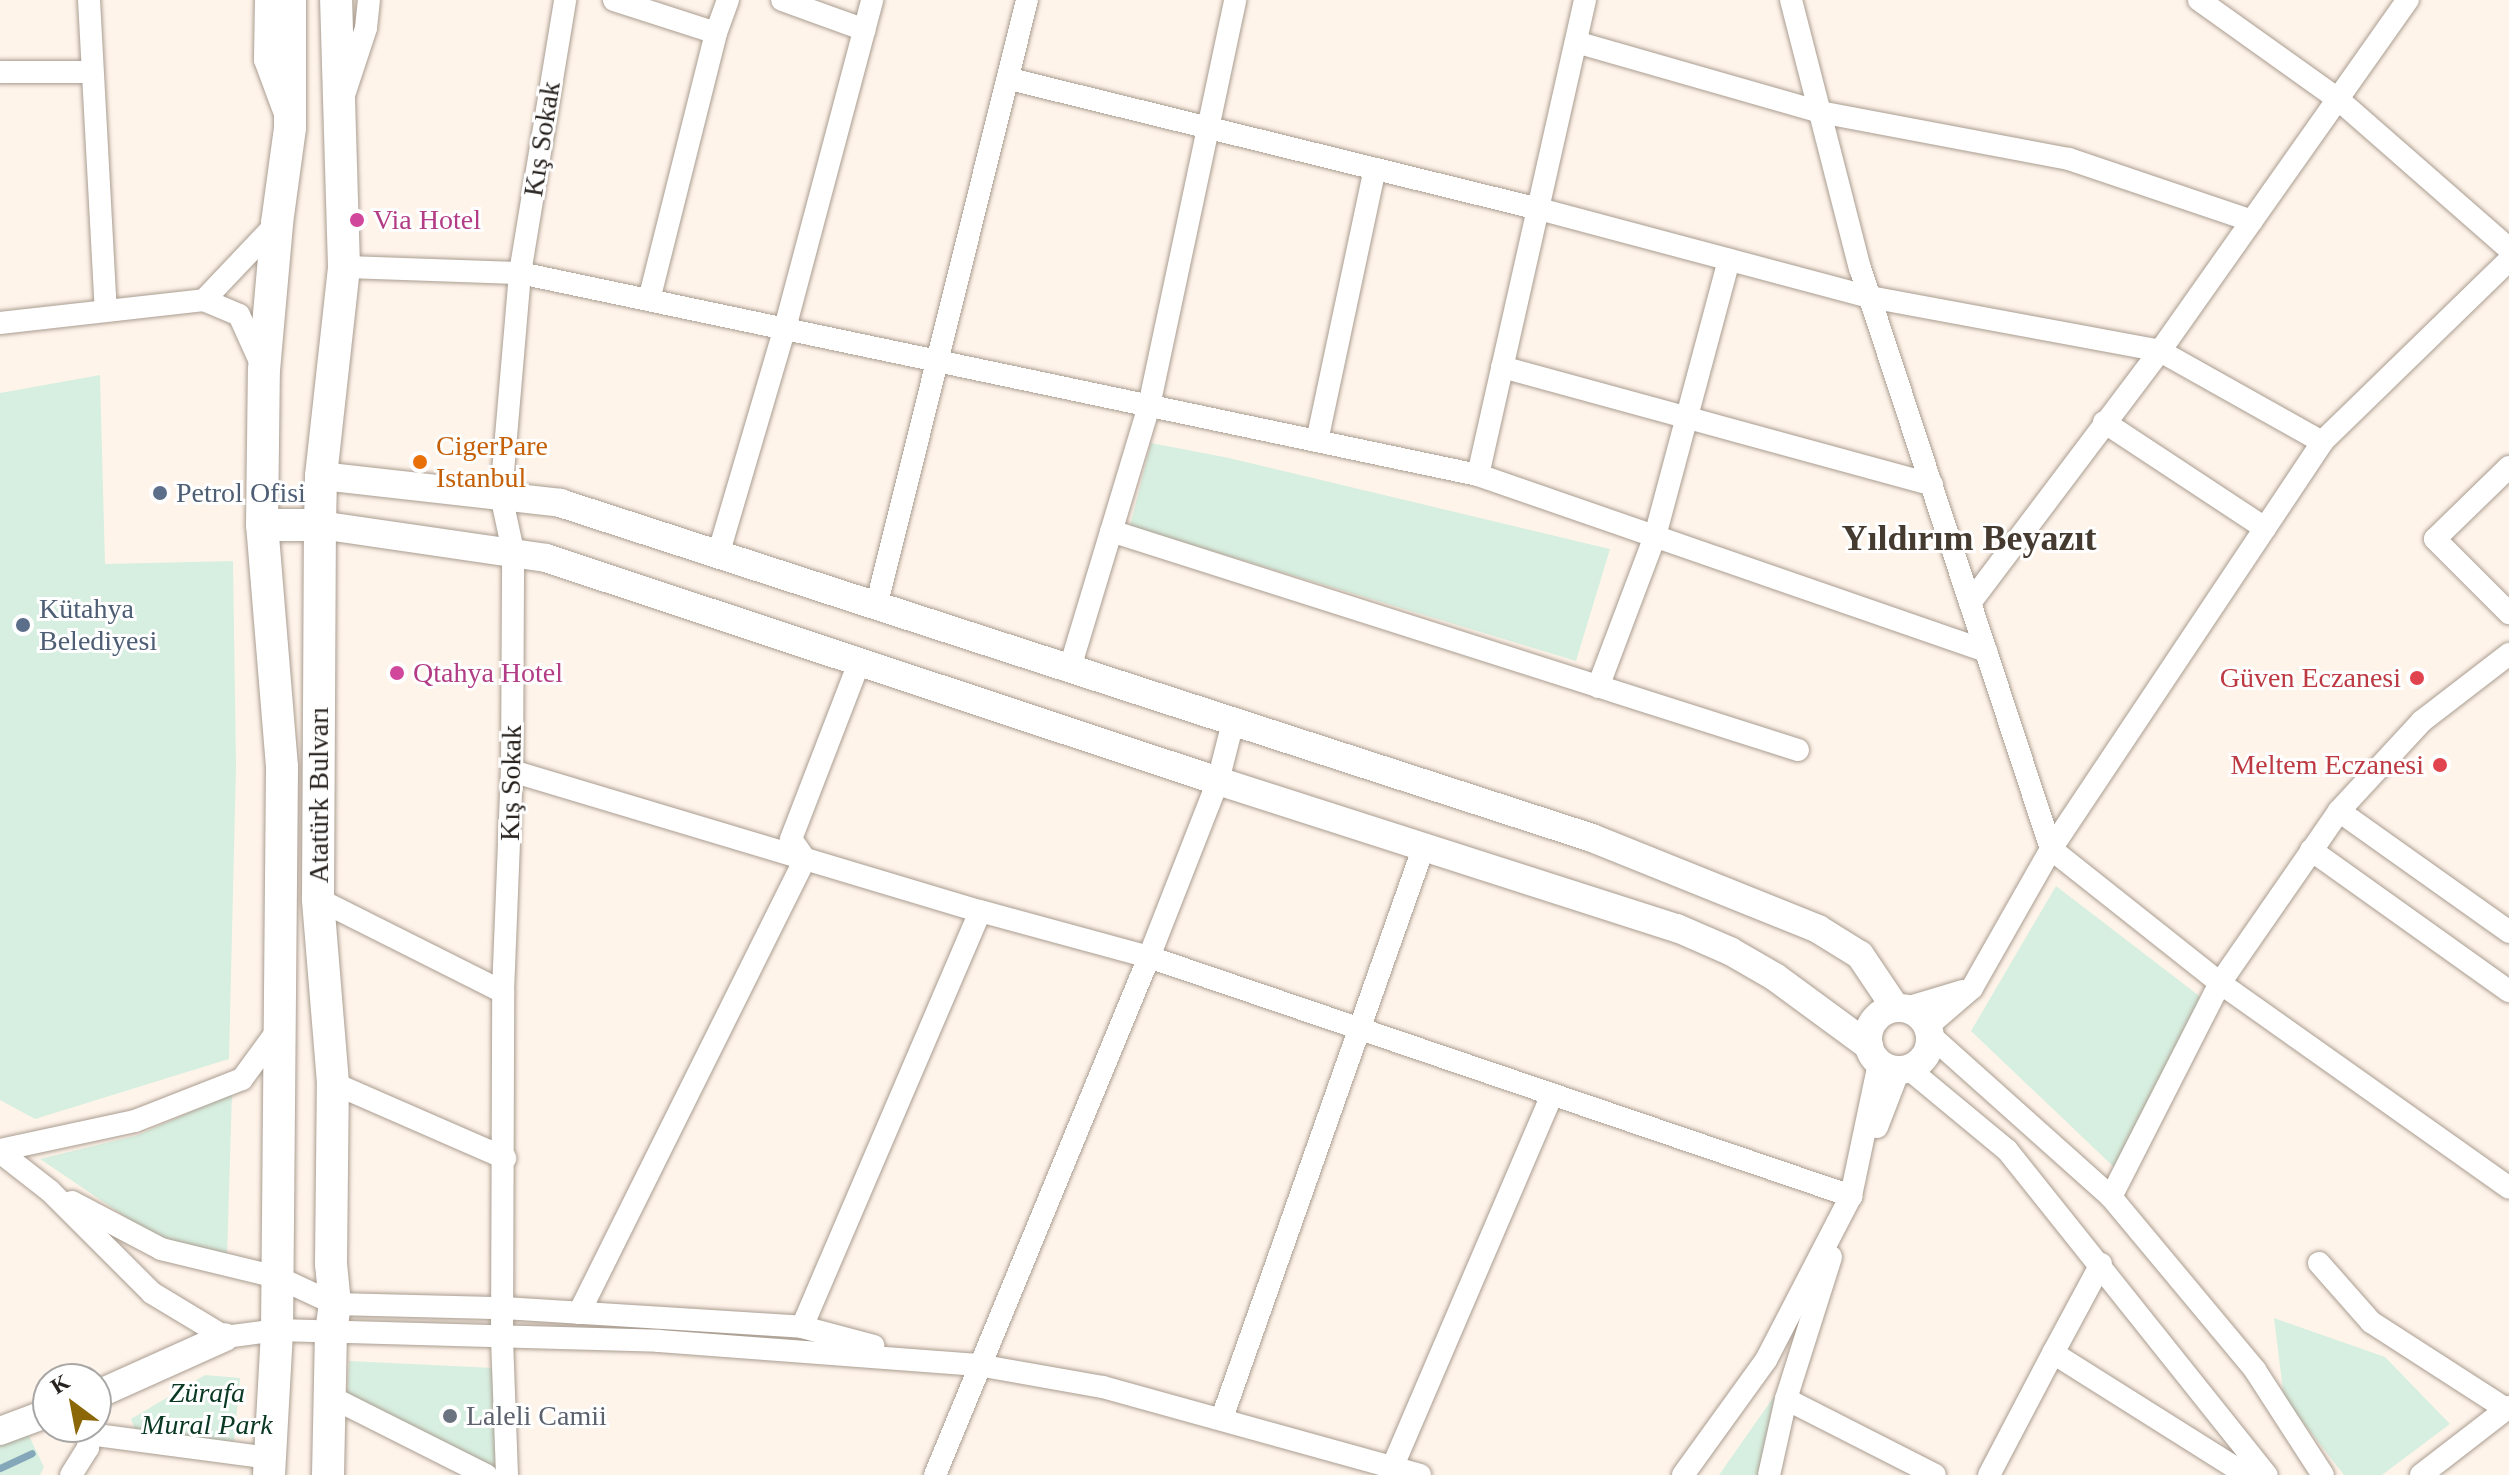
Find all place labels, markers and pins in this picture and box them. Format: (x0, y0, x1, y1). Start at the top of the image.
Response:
place label: Via Hotel (373, 203, 481, 237)
marker: Via Hotel (348, 211, 366, 229)
place label: CigerPare Istanbul (436, 429, 548, 495)
marker: CigerPare Istanbul (411, 453, 429, 471)
place label: Petrol Ofisi (176, 476, 306, 510)
marker: Petrol Ofisi (151, 484, 169, 502)
place label: Kütahya Belediyesi (39, 592, 157, 658)
marker: Kütahya Belediyesi (14, 616, 32, 634)
place label: Qtahya Hotel (413, 656, 563, 690)
place label: Güven Eczanesi (2220, 661, 2401, 695)
marker: Qtahya Hotel (388, 664, 406, 682)
marker: Güven Eczanesi (2408, 669, 2426, 687)
place label: Meltem Eczanesi (2230, 748, 2424, 782)
marker: Meltem Eczanesi (2431, 756, 2449, 774)
place label: Laleli Camii (466, 1399, 607, 1433)
marker: Laleli Camii (441, 1407, 459, 1425)

